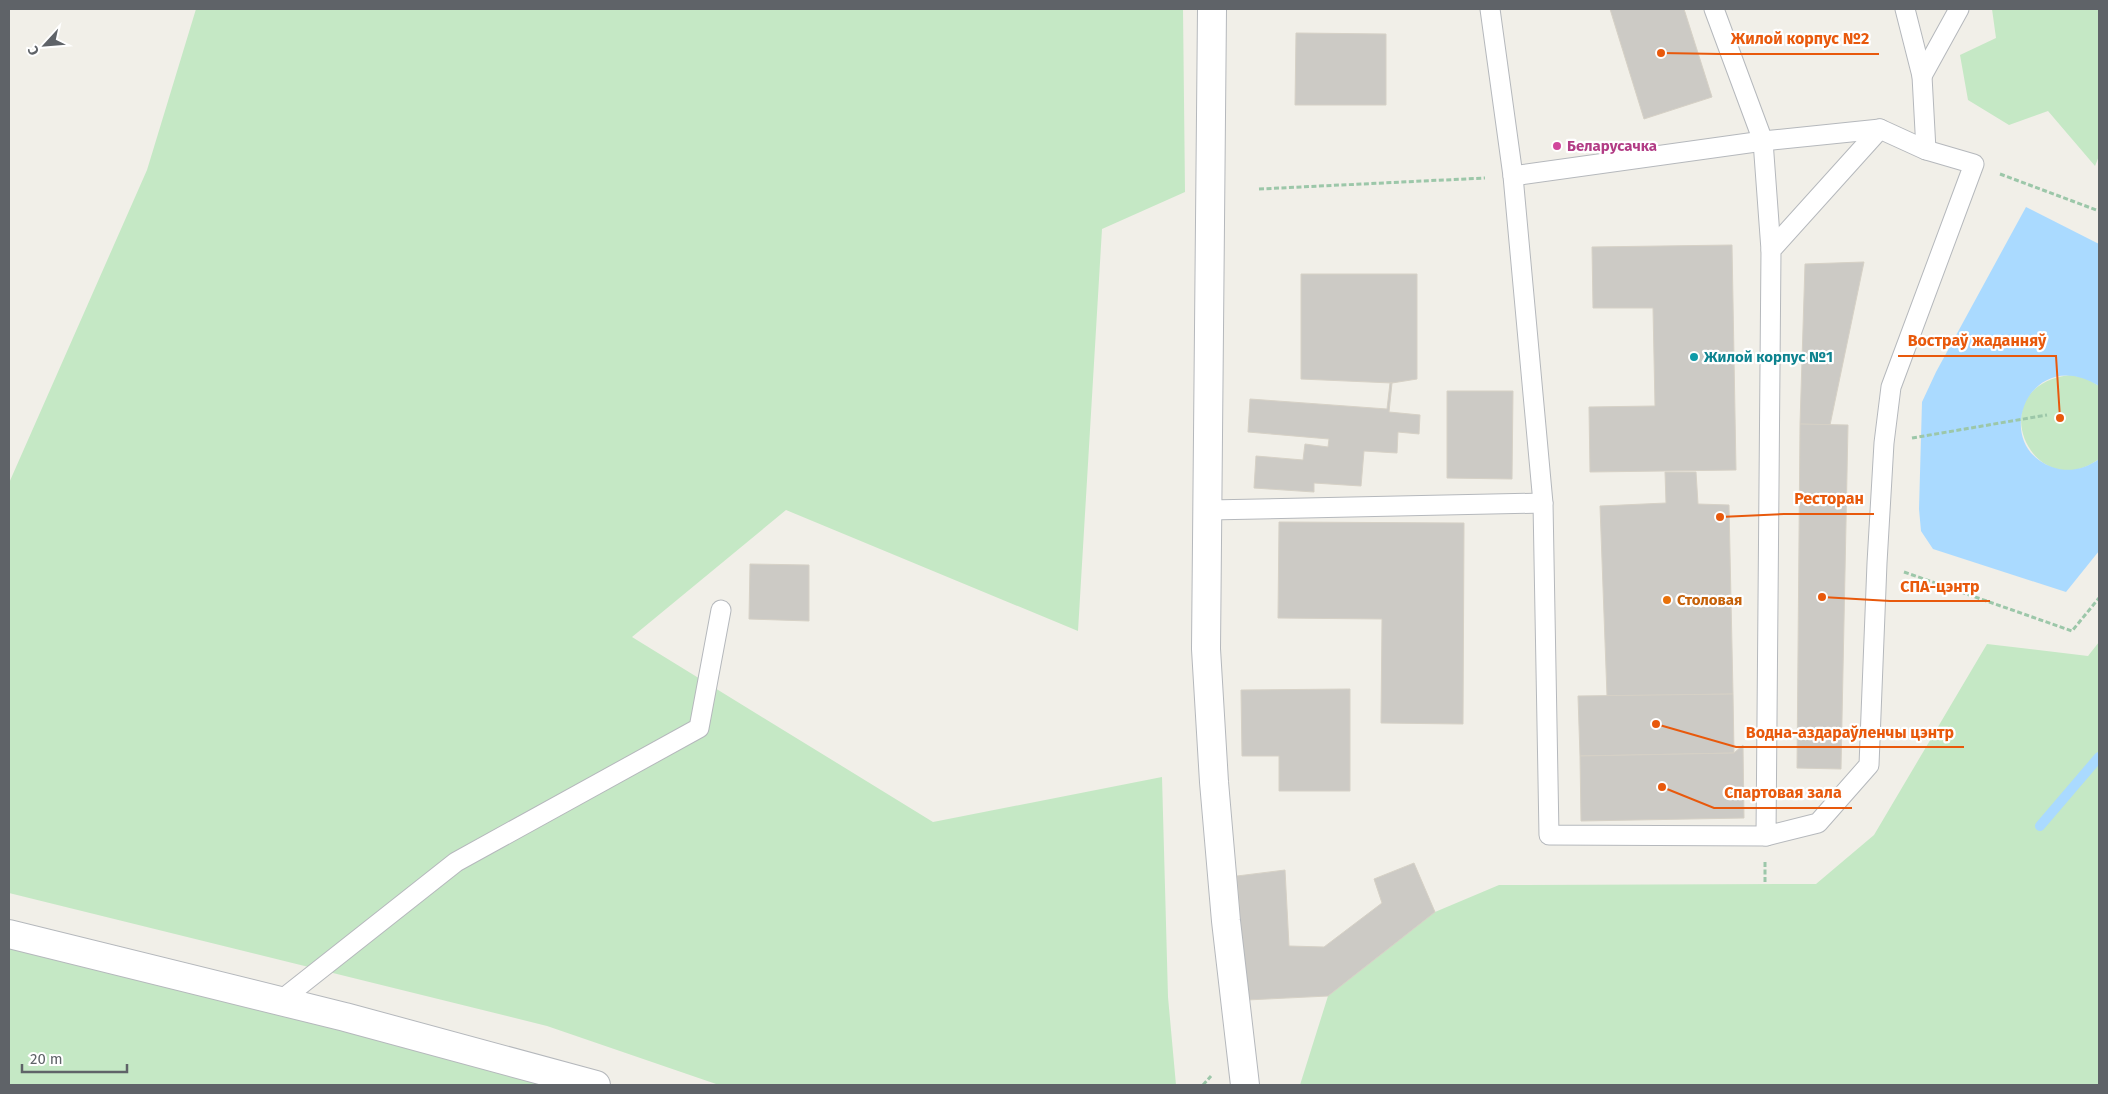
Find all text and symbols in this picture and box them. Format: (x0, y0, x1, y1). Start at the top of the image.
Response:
north arrow (20, 20, 70, 70)
callout: Жилой корпус №2 (1720, 23, 1879, 54)
text: Жилой корпус №2 (1730, 29, 1869, 48)
text: С (24, 43, 43, 58)
place label: Беларусачка (1567, 137, 1657, 155)
marker: Беларусачка (1551, 140, 1563, 152)
callout: Востраў жаданняў (1898, 325, 2056, 356)
text: Востраў жаданняў (1908, 331, 2047, 350)
place label: Жилой корпус №1 (1703, 348, 1833, 366)
marker: Жилой корпус №1 (1688, 351, 1700, 363)
callout: Ресторан (1784, 483, 1874, 514)
text: Ресторан (1794, 489, 1864, 508)
callout: СПА-цэнтр (1890, 570, 1990, 601)
text: СПА-цэнтр (1900, 577, 1980, 596)
place label: Столовая (1677, 591, 1742, 609)
marker: Столовая (1661, 594, 1673, 606)
callout: Водна-аздараўленчы цэнтр (1736, 716, 1964, 747)
text: Водна-аздараўленчы цэнтр (1746, 723, 1954, 742)
callout: Спартовая зала (1714, 777, 1852, 808)
text: Спартовая зала (1724, 783, 1842, 802)
scale bar (22, 1042, 128, 1074)
text: 20 m (30, 1050, 63, 1068)

